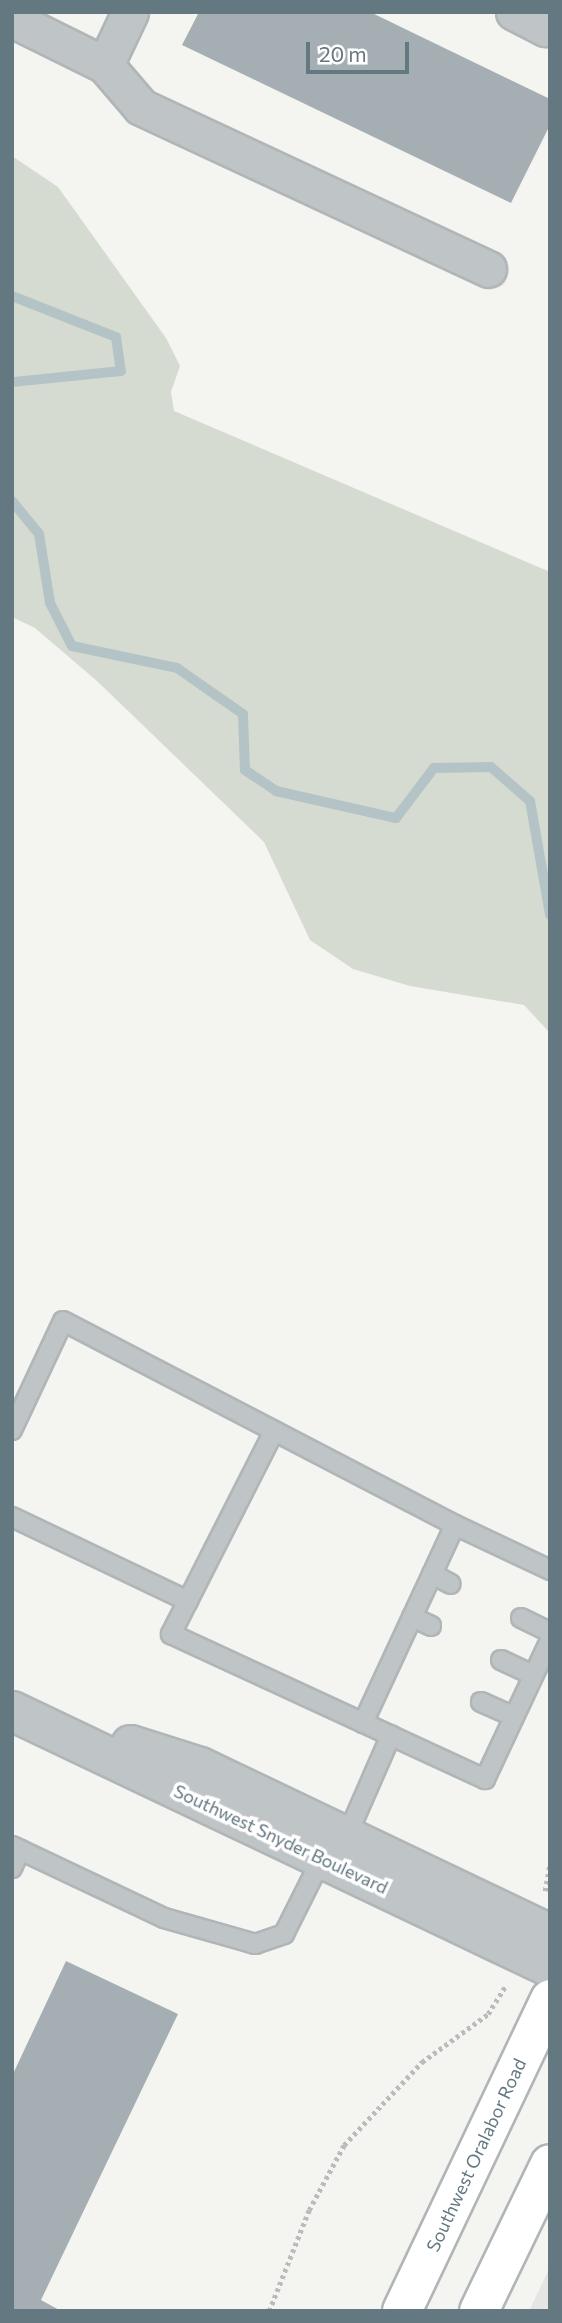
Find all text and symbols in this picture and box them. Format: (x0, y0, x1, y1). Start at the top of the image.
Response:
scale bar (310, 28, 413, 72)
text: 20 m (319, 41, 367, 66)
street label: Southwest Snyder Boulevard (171, 1780, 391, 1898)
street label: Southwest Oralabor Road (422, 2055, 530, 2255)

